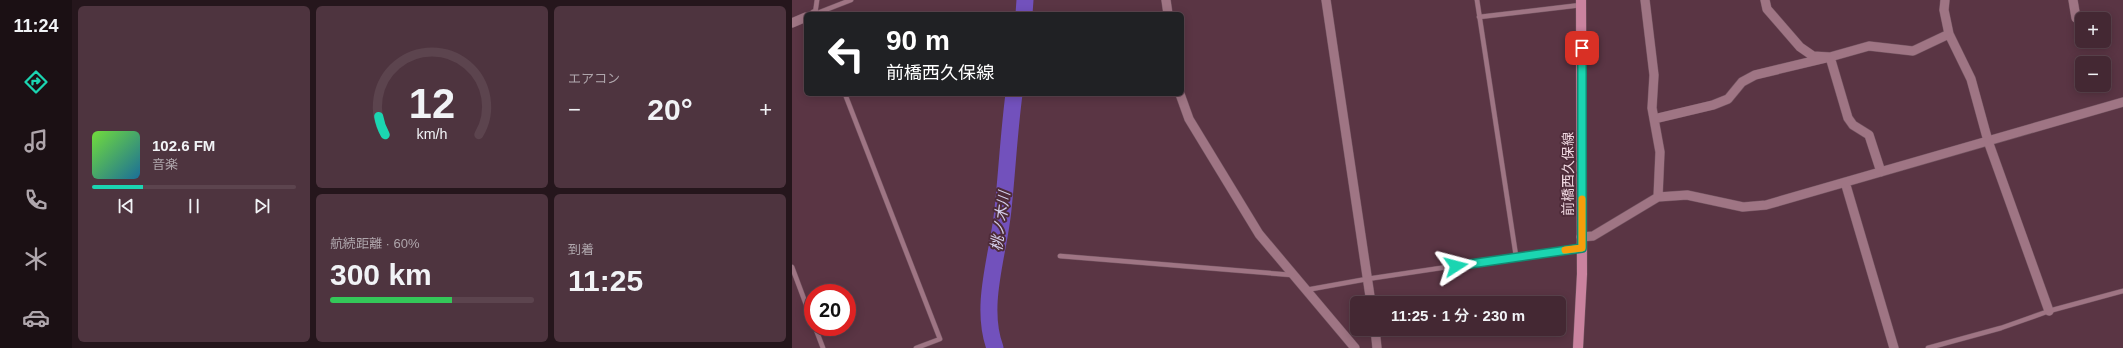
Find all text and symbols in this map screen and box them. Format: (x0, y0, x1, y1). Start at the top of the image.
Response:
map controls (2075, 12, 2111, 92)
button: + (2075, 12, 2111, 48)
text: 11:24 (13, 16, 59, 36)
text: 90 m (886, 25, 950, 56)
icon: left (820, 28, 872, 80)
pin (1565, 31, 1599, 65)
icon: arrive (1571, 37, 1593, 59)
button: − (2075, 56, 2111, 92)
text: 前橋西久保線 (886, 63, 994, 83)
icon: directions (22, 68, 50, 96)
text: エアコン (568, 71, 620, 86)
text: 12 (409, 80, 455, 127)
text: 20° (647, 93, 693, 126)
text: − (568, 97, 581, 122)
text: + (759, 97, 772, 122)
text: km/h (417, 126, 448, 142)
icon: music (22, 127, 50, 155)
street label: 前橋西久保線 (1560, 132, 1576, 216)
text: 102.6 FM (152, 137, 215, 154)
text: 音楽 (152, 157, 178, 172)
icon: phone (22, 186, 50, 214)
water label: 桃ノ木川 (987, 188, 1013, 252)
icon: previous (115, 195, 137, 217)
icon: pause (183, 195, 205, 217)
icon: next (251, 195, 273, 217)
text: 航続距離 · 60% (330, 236, 420, 251)
text: 到着 (568, 242, 594, 257)
icon: climate (22, 245, 50, 273)
position arrow (1435, 245, 1477, 287)
text: 300 km (330, 258, 432, 291)
text: 11:25 (568, 264, 643, 297)
speed limit sign: 20 (804, 284, 856, 336)
icon: car (22, 304, 50, 332)
text: 11:25 · 1 分 · 230 m (1391, 307, 1525, 324)

